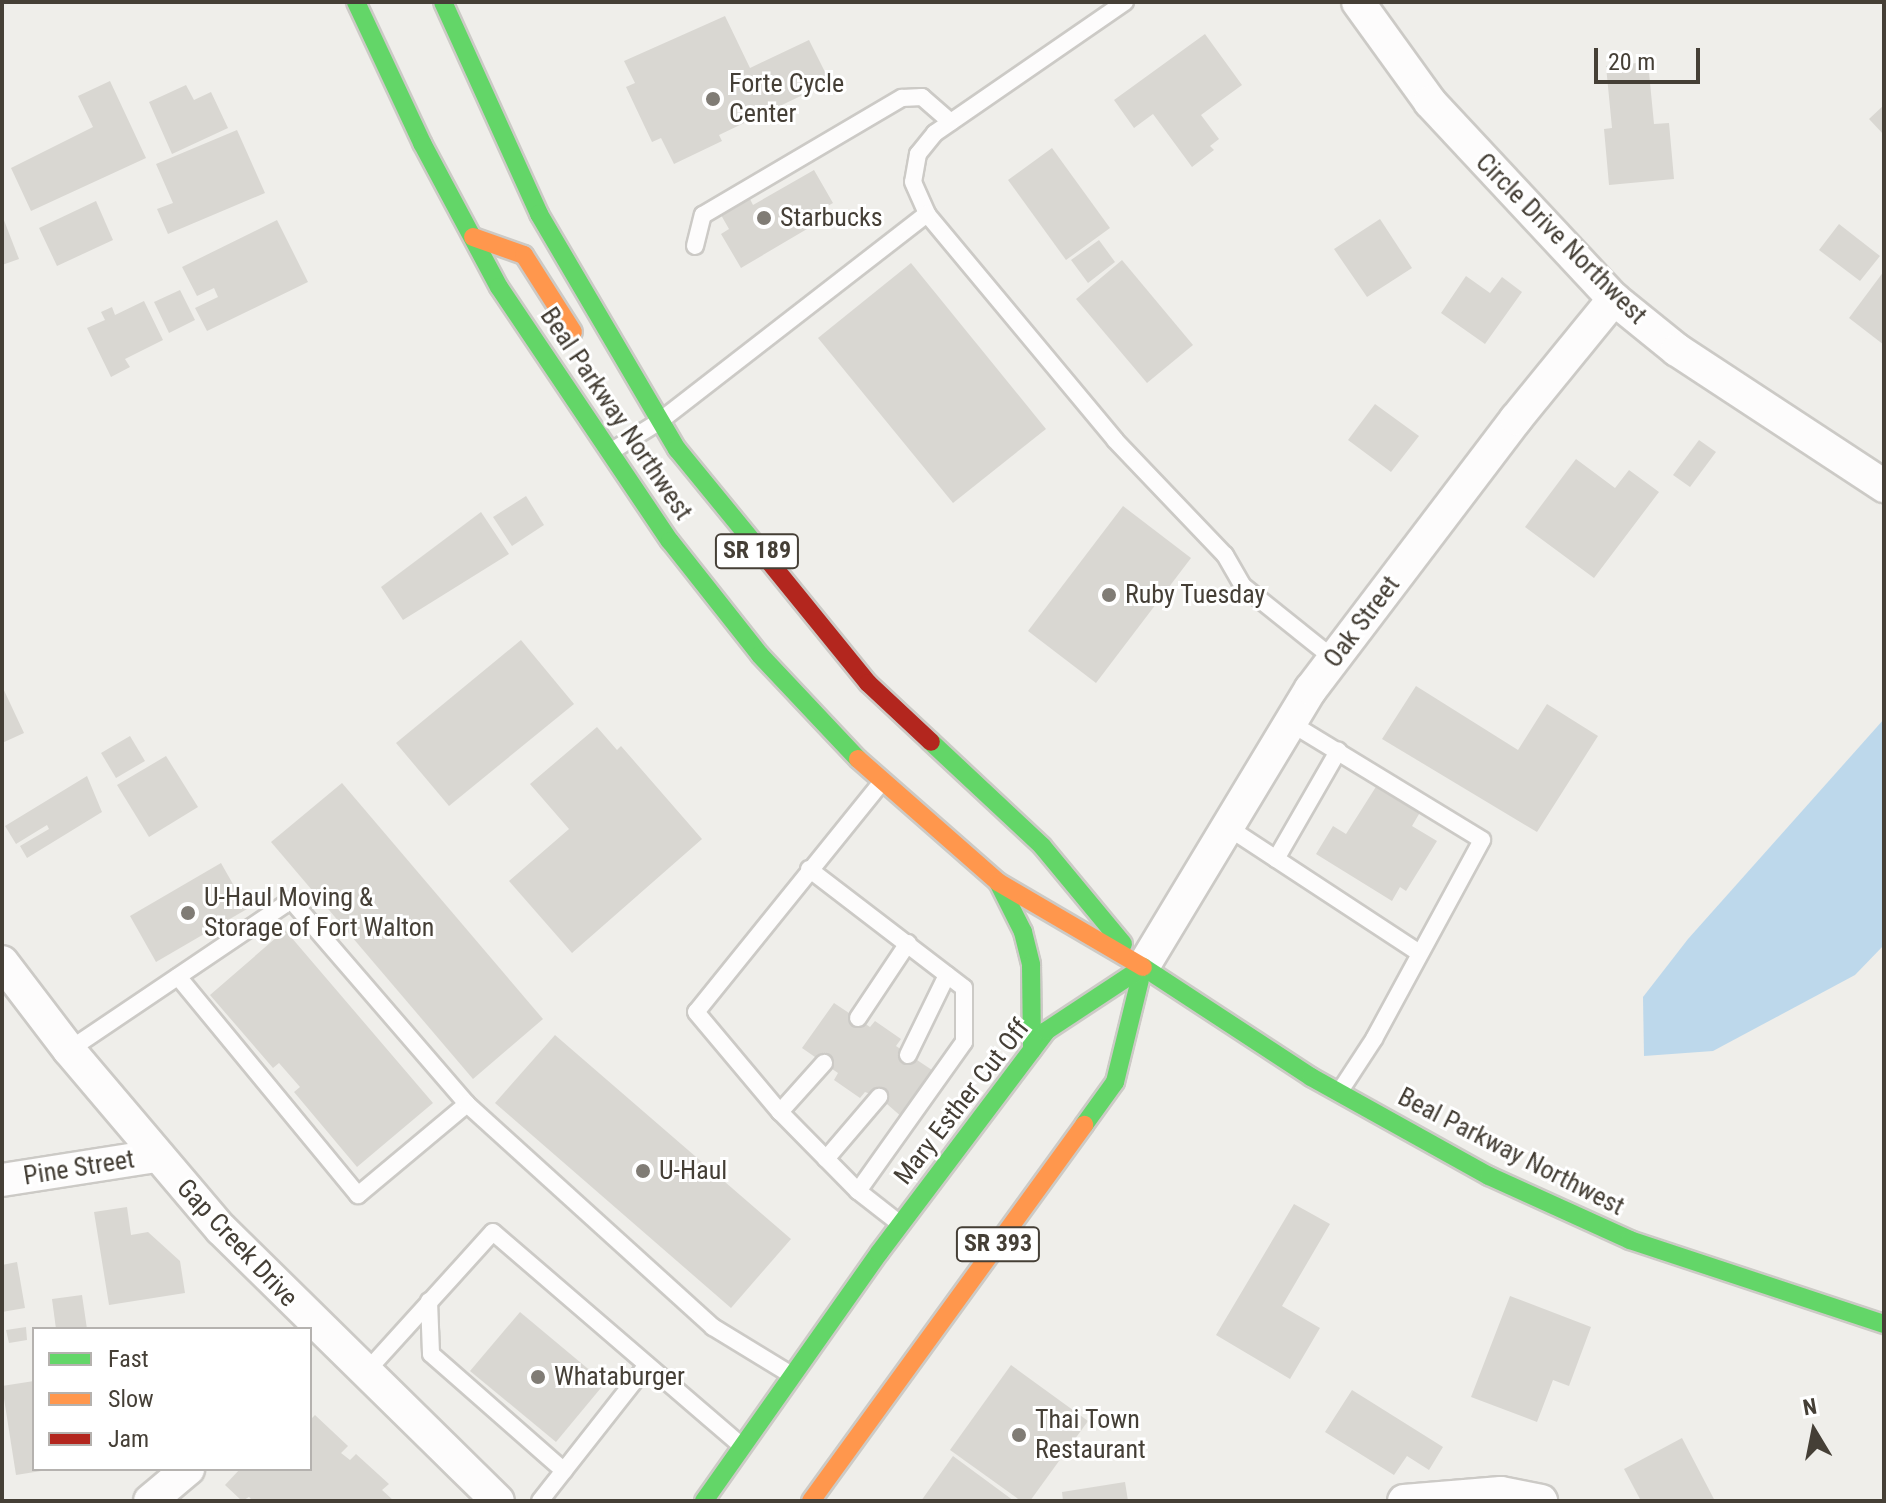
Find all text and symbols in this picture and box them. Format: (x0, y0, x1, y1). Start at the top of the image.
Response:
scale bar (1598, 32, 1704, 82)
text: 20 m (1608, 48, 1655, 76)
place label: Forte Cycle Center (729, 68, 844, 130)
marker: Forte Cycle Center (704, 90, 722, 108)
street label: Circle Drive Northwest (1469, 147, 1653, 331)
place label: Starbucks (780, 202, 883, 234)
marker: Starbucks (755, 209, 773, 227)
street label: Beal Parkway Northwest (533, 302, 699, 526)
road number: SR 189 (713, 531, 801, 571)
street label: Oak Street (1317, 570, 1407, 674)
place label: Ruby Tuesday (1125, 579, 1266, 611)
marker: Ruby Tuesday (1100, 586, 1118, 604)
place label: U-Haul Moving & Storage of Fort Walton (204, 882, 434, 944)
marker: U-Haul Moving & Storage of Fort Walton (179, 904, 197, 922)
street label: Mary Esther Cut Off (888, 1013, 1036, 1191)
street label: Beal Parkway Northwest (1393, 1081, 1629, 1223)
street label: Pine Street (21, 1144, 137, 1192)
place label: U-Haul (659, 1155, 727, 1187)
marker: U-Haul (634, 1162, 652, 1180)
street label: Gap Creek Drive (170, 1173, 304, 1313)
road number: SR 393 (954, 1224, 1042, 1264)
legend (32, 1327, 312, 1471)
text: Fast (108, 1345, 149, 1373)
place label: Whataburger (554, 1361, 685, 1393)
marker: Whataburger (529, 1368, 547, 1386)
text: Slow (108, 1385, 154, 1413)
north arrow (1774, 1391, 1854, 1471)
text: N (1801, 1393, 1819, 1420)
place label: Thai Town Restaurant (1035, 1404, 1146, 1466)
text: Jam (108, 1425, 149, 1453)
marker: Thai Town Restaurant (1010, 1426, 1028, 1444)

